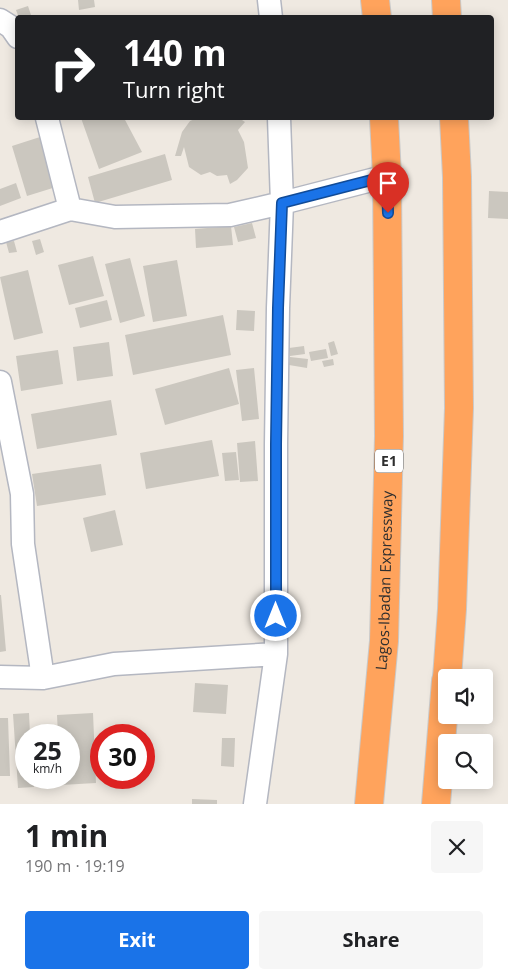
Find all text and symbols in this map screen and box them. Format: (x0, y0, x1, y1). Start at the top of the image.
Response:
text: 140 m (123, 29, 227, 76)
icon: right (40, 35, 105, 100)
text: Turn right (123, 74, 225, 104)
pin (367, 162, 409, 213)
icon: arrive (374, 169, 402, 197)
road number: E1 (375, 450, 403, 472)
street label: Lagos-Ibadan Expressway (370, 490, 397, 671)
position arrow (249, 589, 301, 641)
map controls (438, 669, 493, 789)
button: sound (438, 669, 493, 724)
speed limit sign: 30 (90, 724, 155, 789)
text: 25 (33, 733, 62, 767)
button: search (438, 734, 493, 789)
text: km/h (33, 760, 62, 777)
text: 1 min (25, 815, 108, 856)
button: close (431, 821, 483, 873)
text: 190 m · 19:19 (25, 855, 125, 877)
button: Exit (25, 911, 249, 969)
button: Share (259, 911, 483, 969)

